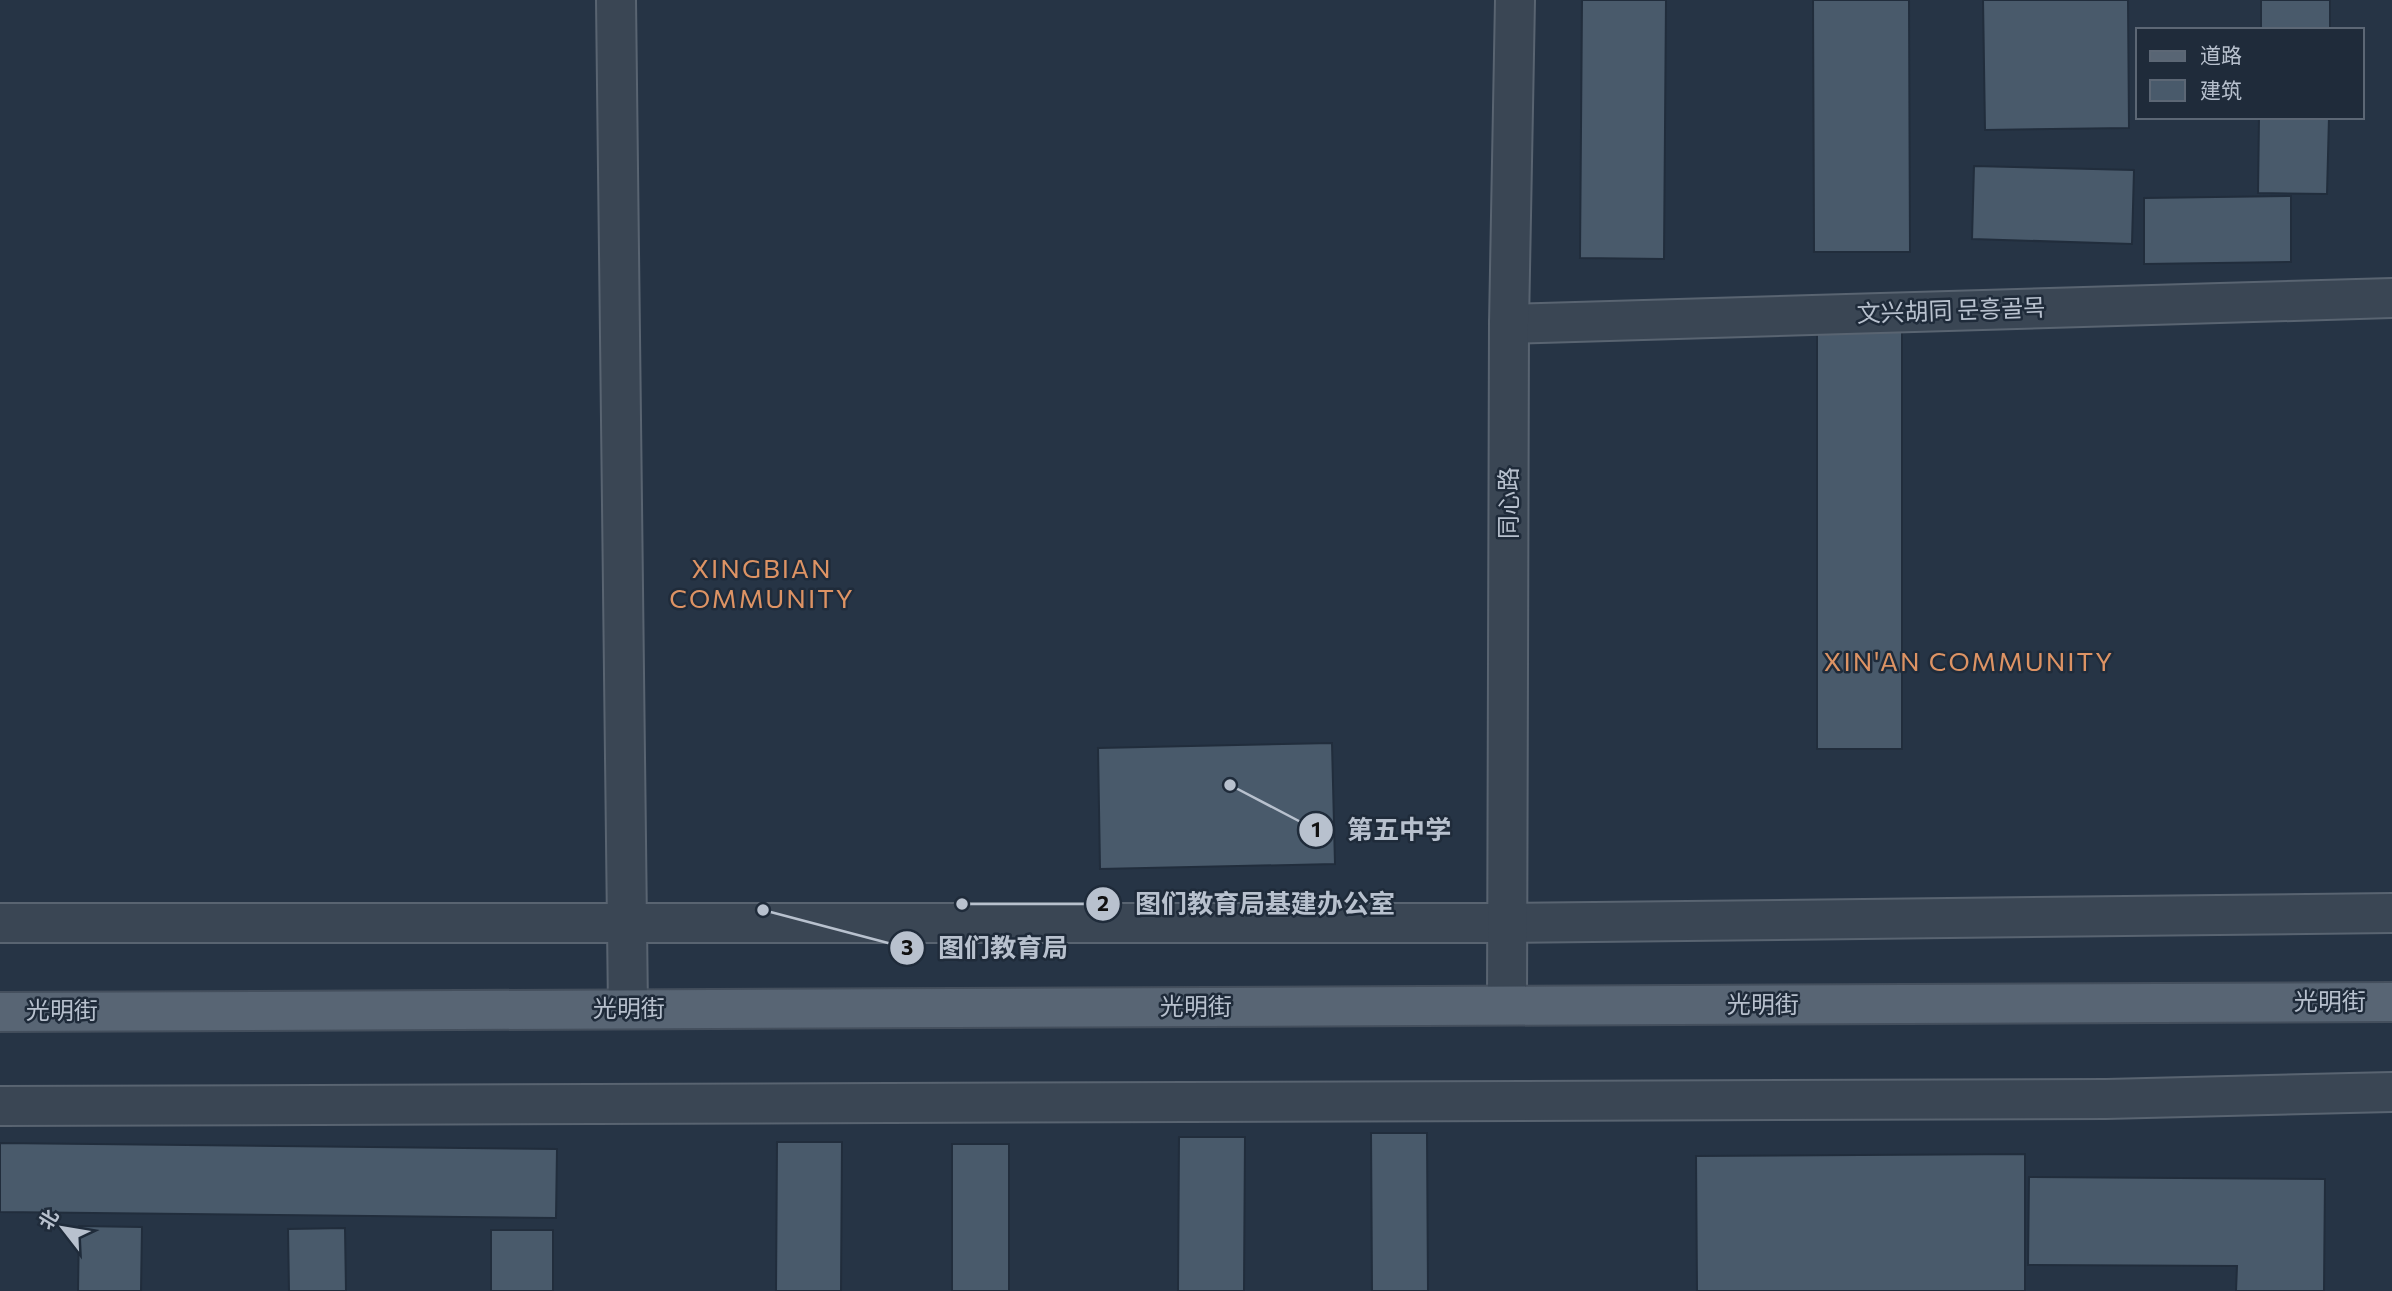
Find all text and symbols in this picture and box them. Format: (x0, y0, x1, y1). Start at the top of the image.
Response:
legend (2136, 28, 2364, 119)
text: 道路 (2200, 42, 2242, 67)
text: 建筑 (2200, 77, 2242, 102)
street label: 文兴胡同 문흥골목 (1856, 292, 2046, 327)
street label: 同心路 (1493, 467, 1522, 539)
district label: XINGBIAN COMMUNITY (669, 552, 855, 613)
district label: XIN'AN COMMUNITY (1824, 645, 2114, 676)
callout: 第五中学 (1298, 806, 1465, 853)
text: 第五中学 (1347, 813, 1451, 844)
text: 1 (1311, 816, 1321, 841)
callout: 图们教育局基建办公室 (1086, 880, 1409, 927)
text: 图们教育局基建办公室 (1135, 887, 1395, 918)
text: 2 (1097, 890, 1109, 915)
callout: 图们教育局 (889, 925, 1082, 972)
text: 图们教育局 (938, 931, 1068, 962)
text: 3 (901, 934, 913, 959)
street label: 光明街 (2294, 986, 2366, 1015)
street label: 光明街 (1727, 989, 1799, 1018)
street label: 光明街 (1160, 991, 1232, 1020)
street label: 光明街 (593, 993, 665, 1022)
street label: 光明街 (26, 995, 98, 1024)
north arrow (28, 1193, 98, 1263)
text: 北 (33, 1205, 63, 1233)

